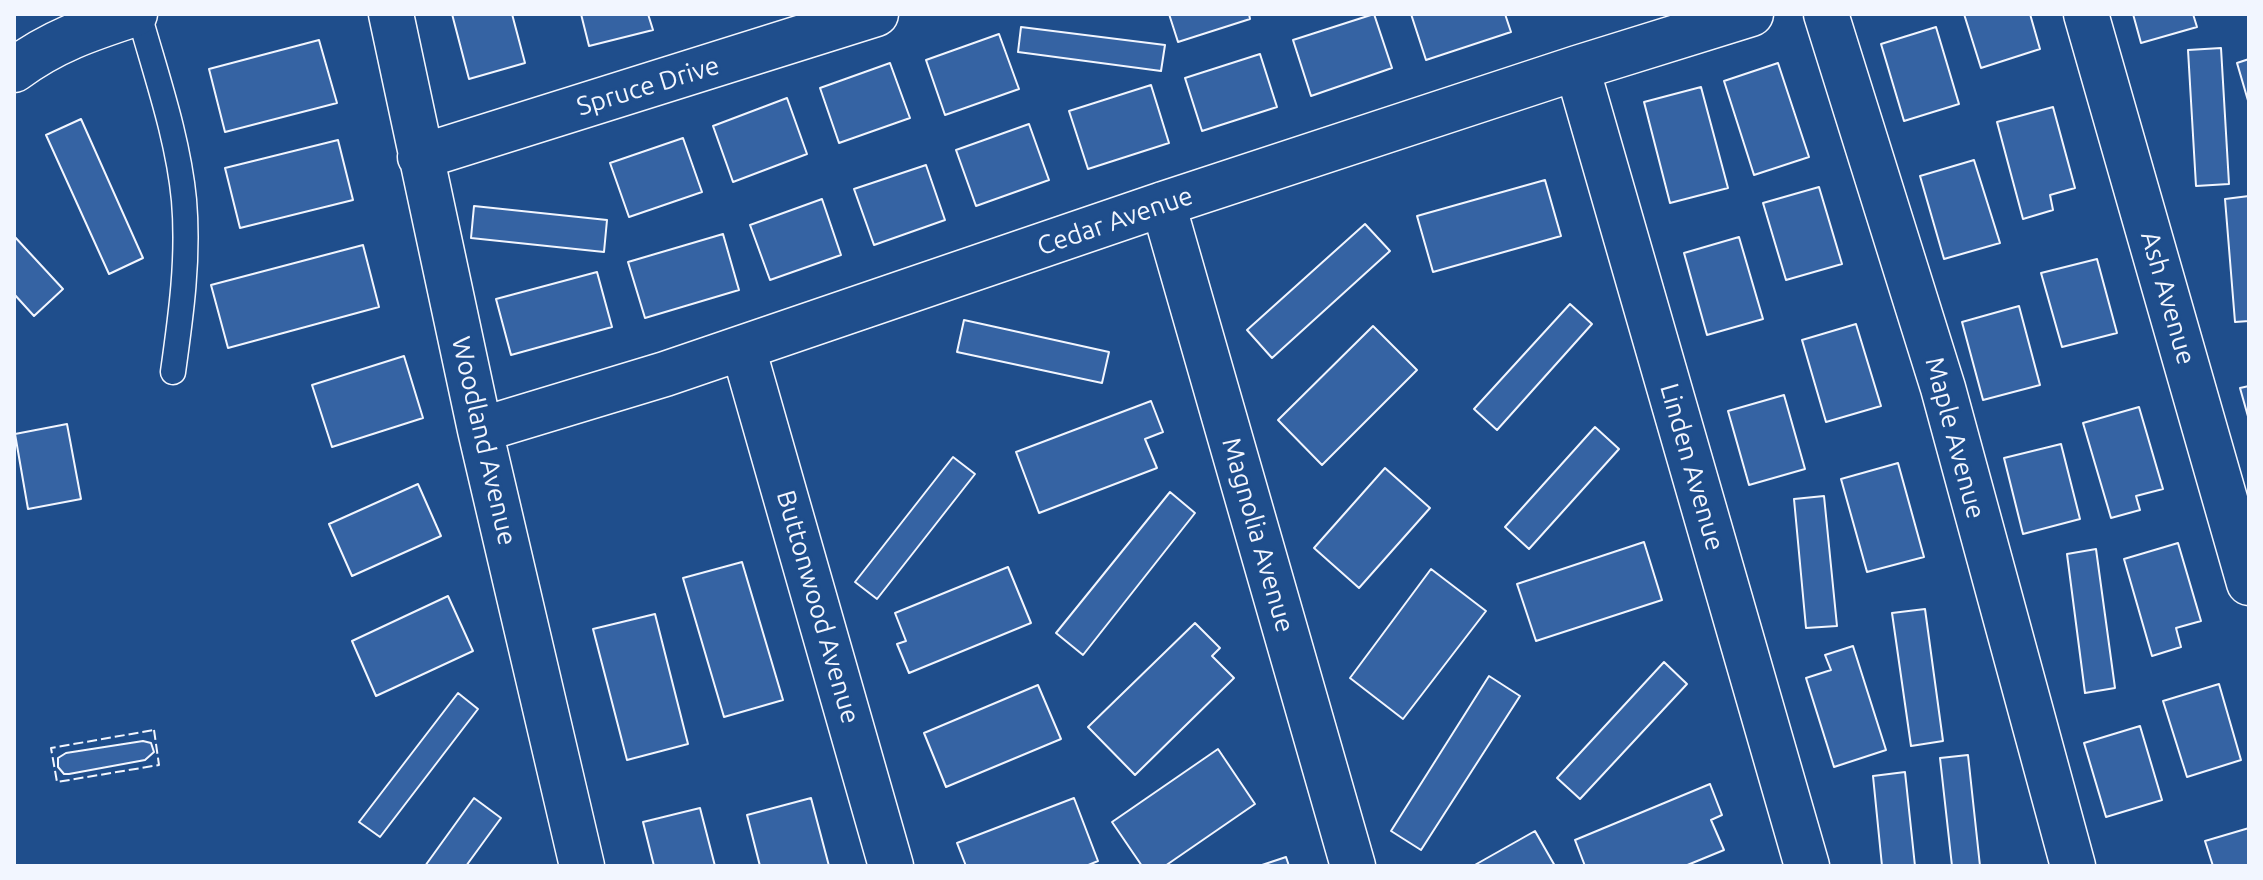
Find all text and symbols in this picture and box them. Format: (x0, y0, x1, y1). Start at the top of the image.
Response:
street label: Spruce Drive (573, 50, 723, 122)
street label: Cedar Avenue (1033, 180, 1197, 262)
street label: Ash Avenue (2134, 228, 2202, 368)
street label: Woodland Avenue (445, 334, 523, 548)
street label: Maple Avenue (1918, 354, 1992, 522)
street label: Linden Avenue (1653, 380, 1731, 554)
street label: Magnolia Avenue (1215, 434, 1301, 636)
street label: Buttonwood Avenue (770, 487, 866, 727)

